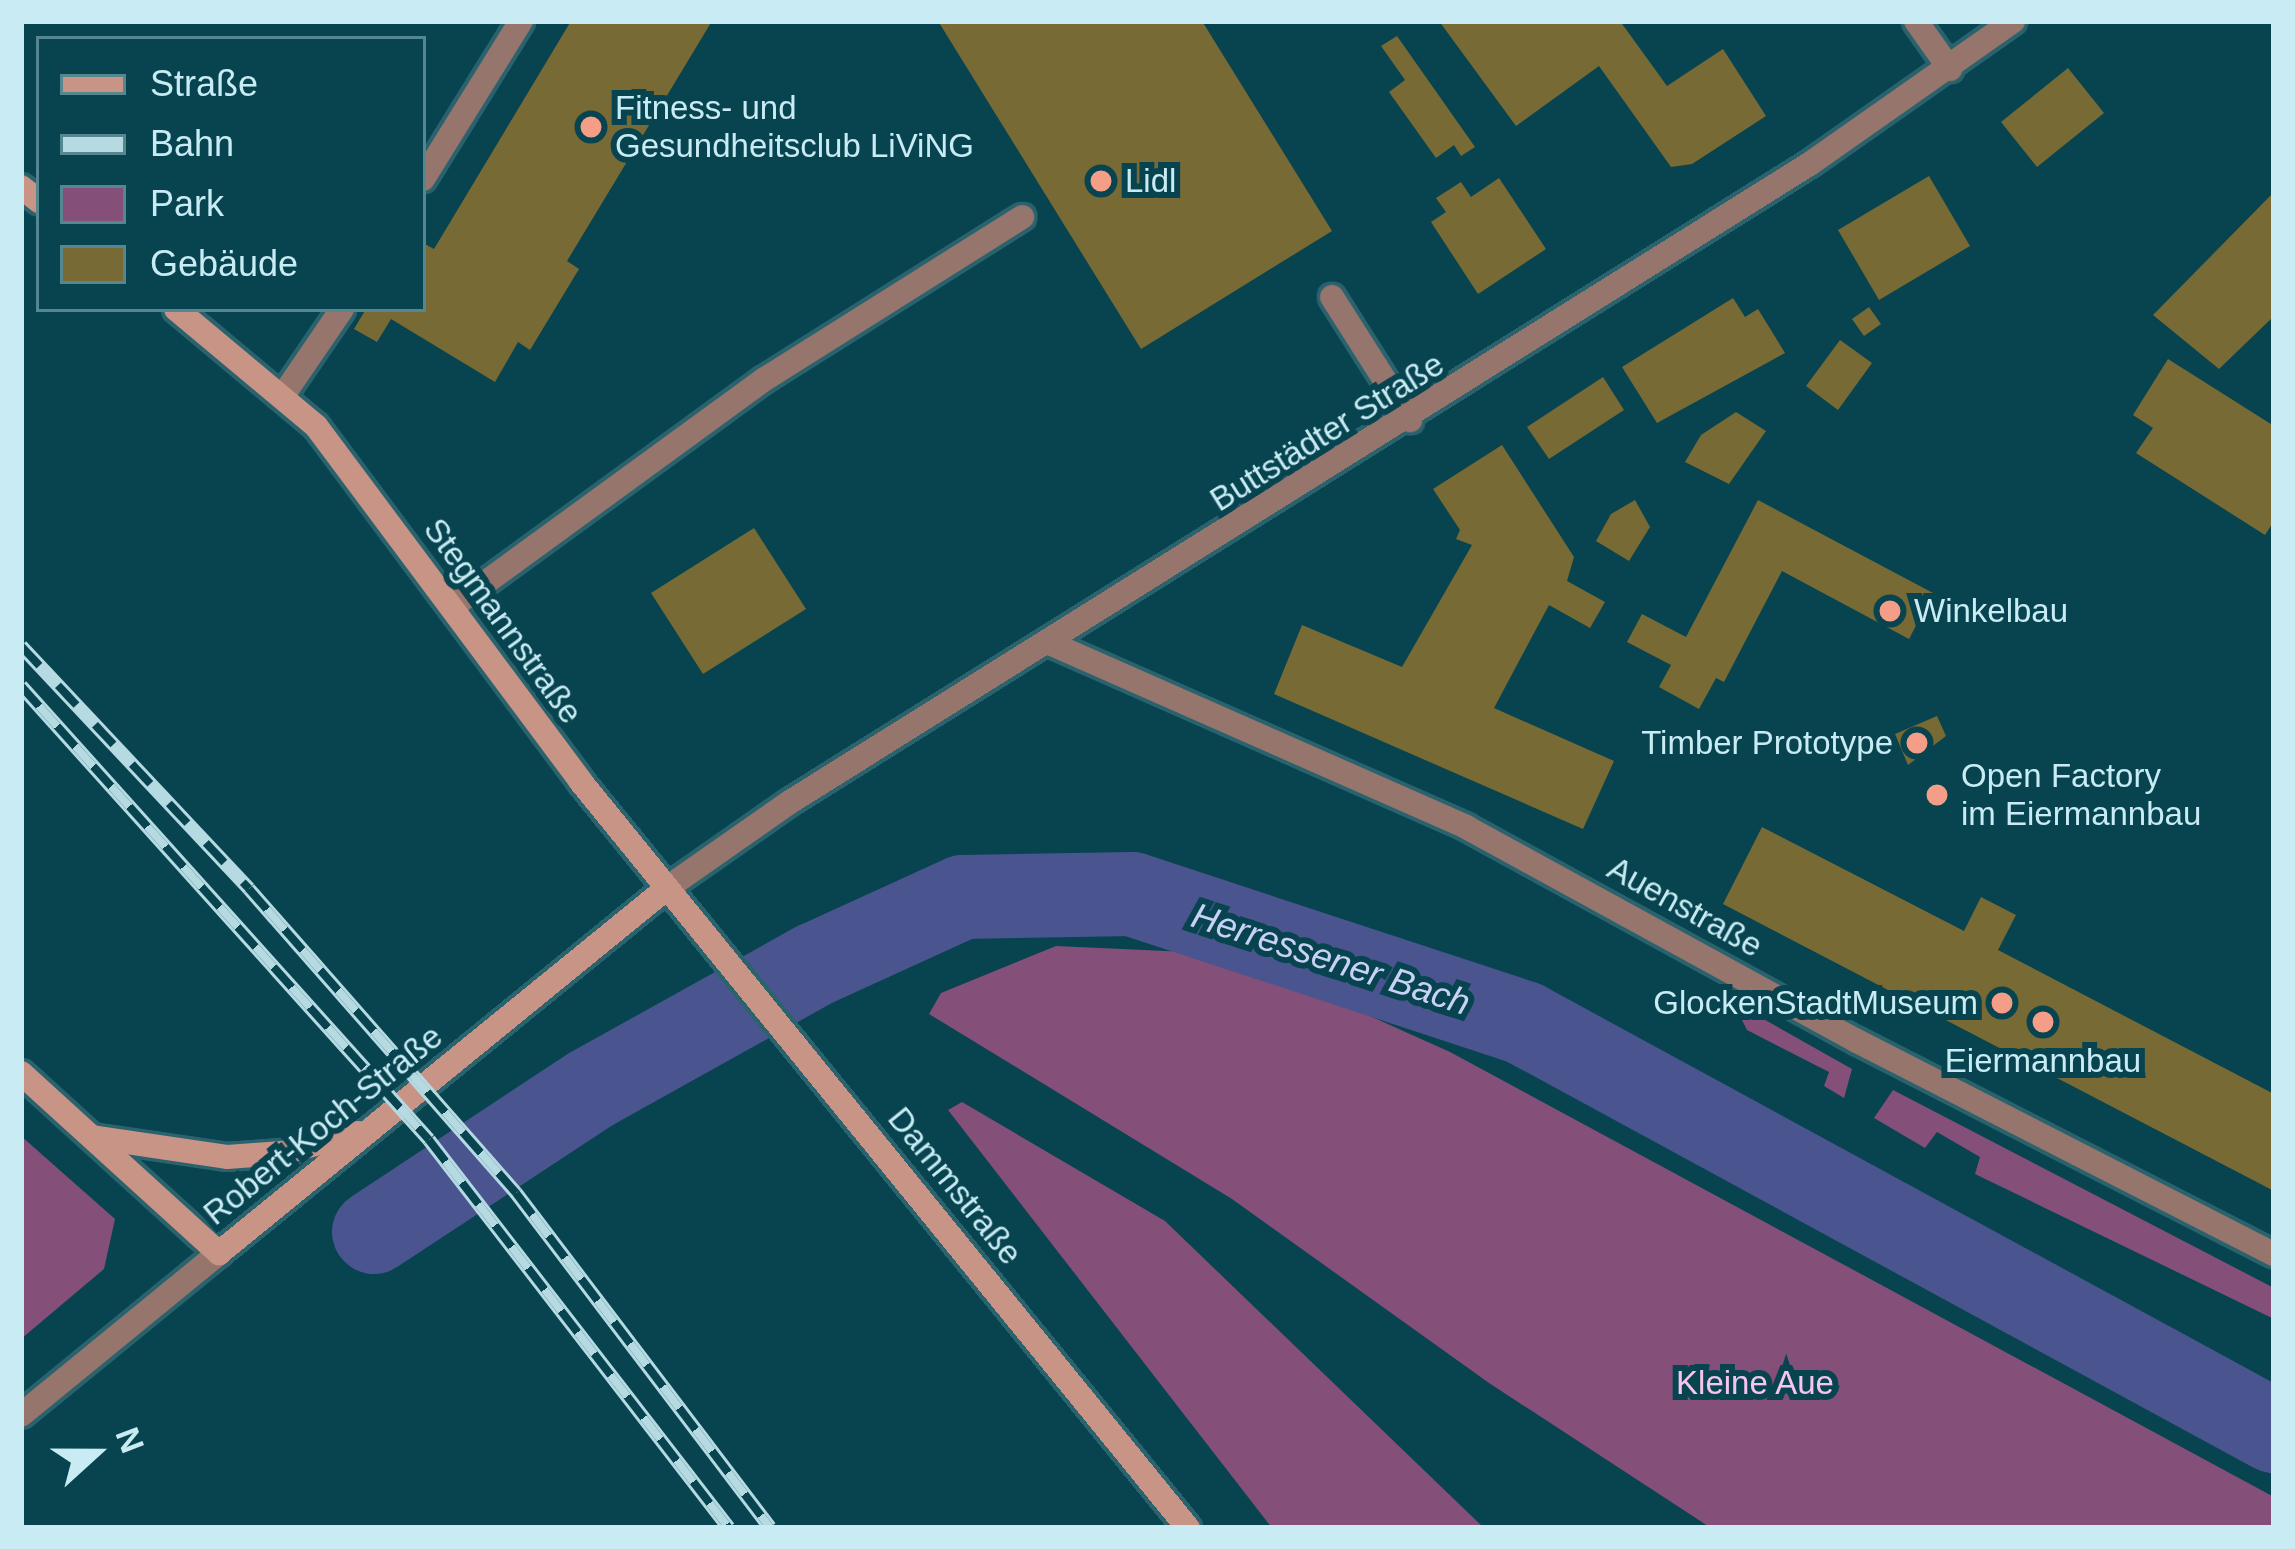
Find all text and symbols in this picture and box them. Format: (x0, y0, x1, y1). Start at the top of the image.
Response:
legend (36, 36, 426, 312)
text: Straße (150, 63, 258, 104)
place label: Fitness- und Gesundheitsclub LiViNG (615, 88, 974, 166)
marker: Fitness- und Gesundheitsclub LiViNG (578, 114, 604, 140)
text: Bahn (150, 123, 234, 164)
place label: Lidl (1125, 161, 1176, 201)
marker: Lidl (1088, 168, 1114, 194)
text: Park (150, 183, 224, 224)
text: Gebäude (150, 243, 298, 284)
street label: Buttstädter Straße (1203, 344, 1451, 520)
street label: Stegmannstraße (415, 511, 591, 731)
place label: Winkelbau (1914, 591, 2068, 631)
marker: Winkelbau (1877, 598, 1903, 624)
place label: Timber Prototype (1641, 723, 1893, 763)
marker: Timber Prototype (1904, 730, 1930, 756)
place label: Open Factory im Eiermannbau (1961, 756, 2201, 834)
marker: Open Factory im Eiermannbau (1924, 782, 1950, 808)
street label: Auenstraße (1601, 848, 1769, 966)
water label: Herressener Bach (1186, 894, 1476, 1024)
place label: GlockenStadtMuseum (1653, 983, 1978, 1023)
marker: GlockenStadtMuseum (1989, 990, 2015, 1016)
marker: Eiermannbau (2030, 1009, 2056, 1035)
street label: Robert-Koch-Straße (196, 1017, 450, 1233)
place label: Eiermannbau (1945, 1041, 2141, 1081)
street label: Dammstraße (880, 1099, 1030, 1273)
park label: Kleine Aue (1675, 1363, 1835, 1403)
north arrow (36, 1393, 156, 1513)
text: N (109, 1422, 152, 1458)

